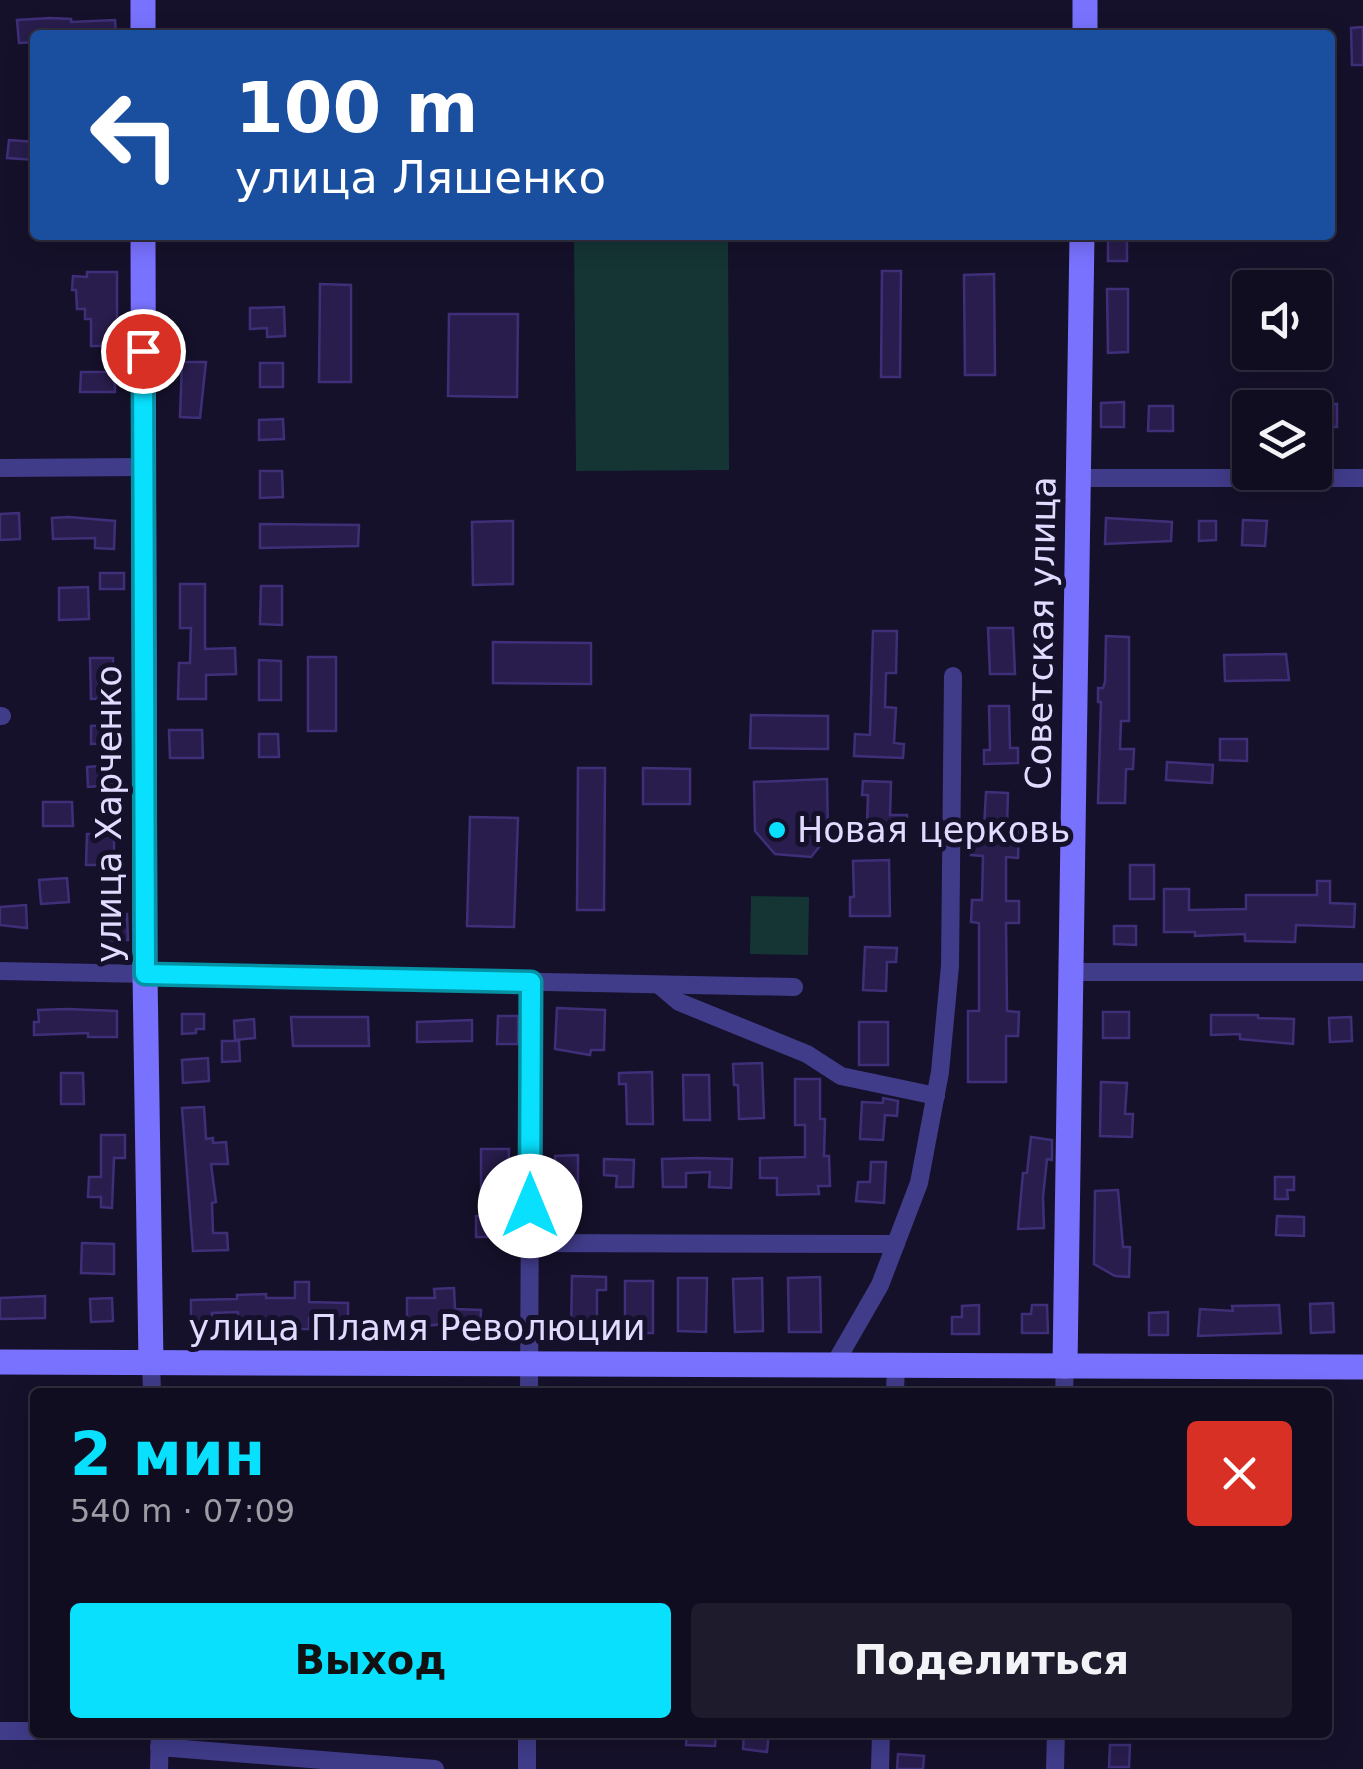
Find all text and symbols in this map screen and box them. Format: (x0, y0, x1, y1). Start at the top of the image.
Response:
text: 100 m (235, 67, 478, 149)
icon: left (70, 70, 200, 200)
text: улица Ляшенко (235, 151, 606, 204)
map controls (1232, 270, 1332, 490)
button: sound (1232, 270, 1332, 370)
pin (101, 309, 186, 394)
icon: arrive (116, 324, 171, 379)
button: layers (1232, 390, 1332, 490)
street label: Советская улица (1018, 476, 1064, 790)
street label: улица Харченко (89, 665, 129, 963)
place label: Новая церковь (797, 810, 1070, 850)
marker: Новая церковь (766, 819, 788, 841)
position arrow (478, 1154, 582, 1258)
street label: улица Пламя Революции (189, 1308, 645, 1348)
text: 2 мин (70, 1419, 265, 1489)
button: close (1187, 1421, 1292, 1526)
text: 540 m · 07:09 (70, 1492, 295, 1530)
button: Выход (70, 1603, 671, 1718)
button: Поделиться (691, 1603, 1292, 1718)

